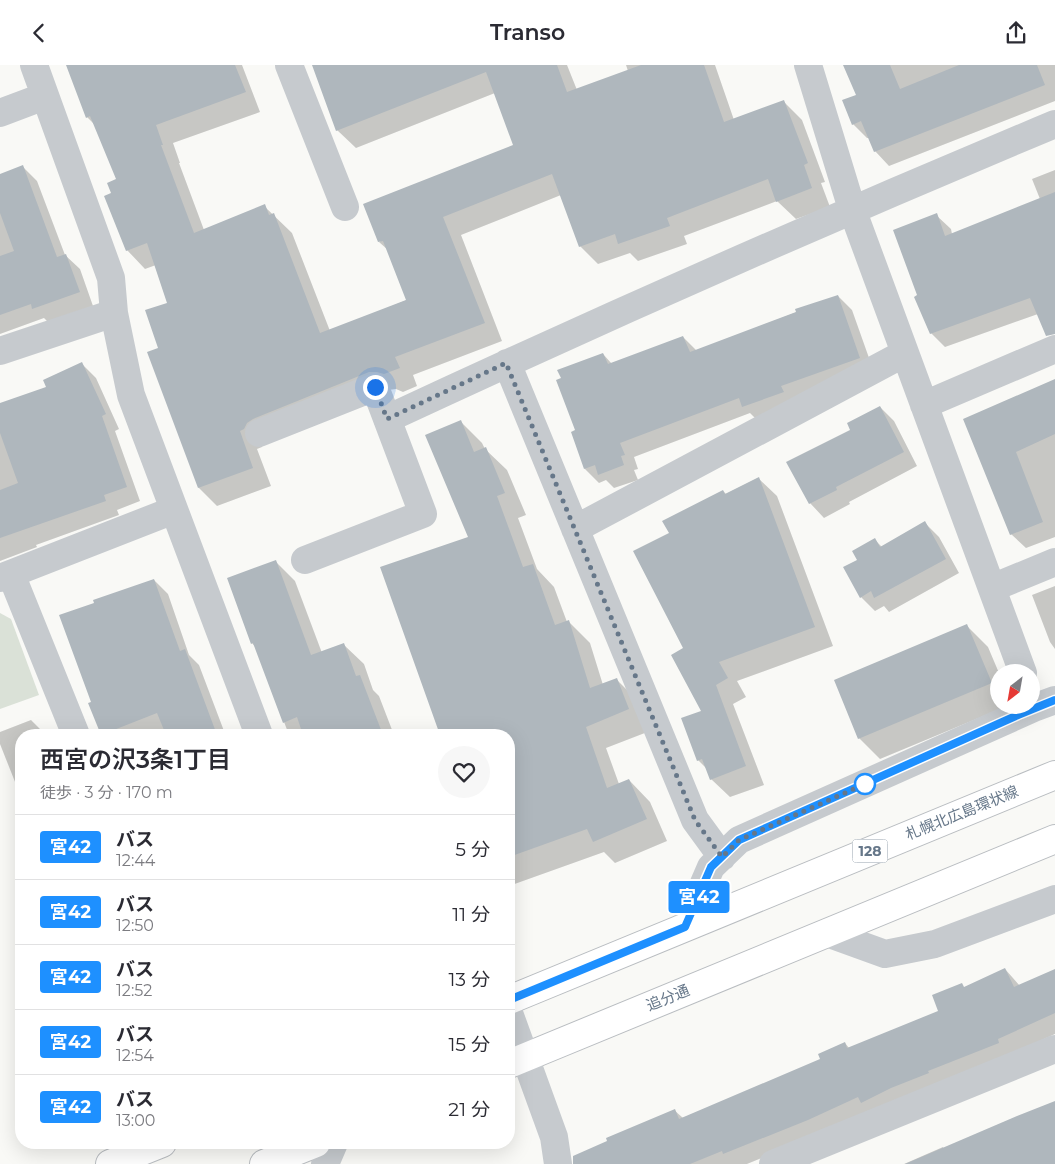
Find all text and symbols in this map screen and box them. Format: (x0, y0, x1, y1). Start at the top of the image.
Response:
icon: back (25, 19, 53, 47)
text: Transo (490, 19, 565, 46)
icon: share (1002, 19, 1030, 47)
your location (363, 375, 388, 400)
north arrow (990, 664, 1040, 714)
map controls (990, 664, 1040, 714)
text: 西宮の沢3条1丁目 (40, 745, 231, 774)
button: heart (438, 746, 490, 798)
unlabelled marker (854, 773, 876, 795)
street label: 札幌北広島環状線 (903, 781, 1021, 844)
text: 徒歩 · 3 分 · 170 m (40, 783, 173, 802)
text: バス (116, 828, 154, 851)
text: 宮42 (50, 836, 91, 858)
text: 5 分 (455, 838, 490, 861)
road number: 128 (852, 839, 888, 863)
text: 12:44 (116, 851, 155, 870)
line badge: 宮42 (670, 881, 728, 913)
text: 宮42 (678, 886, 720, 908)
text: バス (116, 893, 154, 916)
text: 宮42 (50, 901, 91, 923)
text: 11 分 (452, 903, 490, 926)
text: 12:50 (116, 916, 154, 935)
text: バス (116, 958, 154, 981)
text: 宮42 (50, 966, 91, 988)
text: 13 分 (448, 968, 490, 991)
street label: 追分通 (643, 980, 692, 1015)
text: 12:52 (116, 981, 152, 1000)
text: バス (116, 1023, 154, 1046)
text: 宮42 (50, 1031, 91, 1053)
text: 15 分 (448, 1033, 490, 1056)
text: 12:54 (116, 1046, 154, 1065)
text: バス (116, 1088, 154, 1111)
text: 宮42 (50, 1096, 91, 1118)
text: 21 分 (448, 1098, 490, 1121)
text: 13:00 (116, 1111, 155, 1130)

